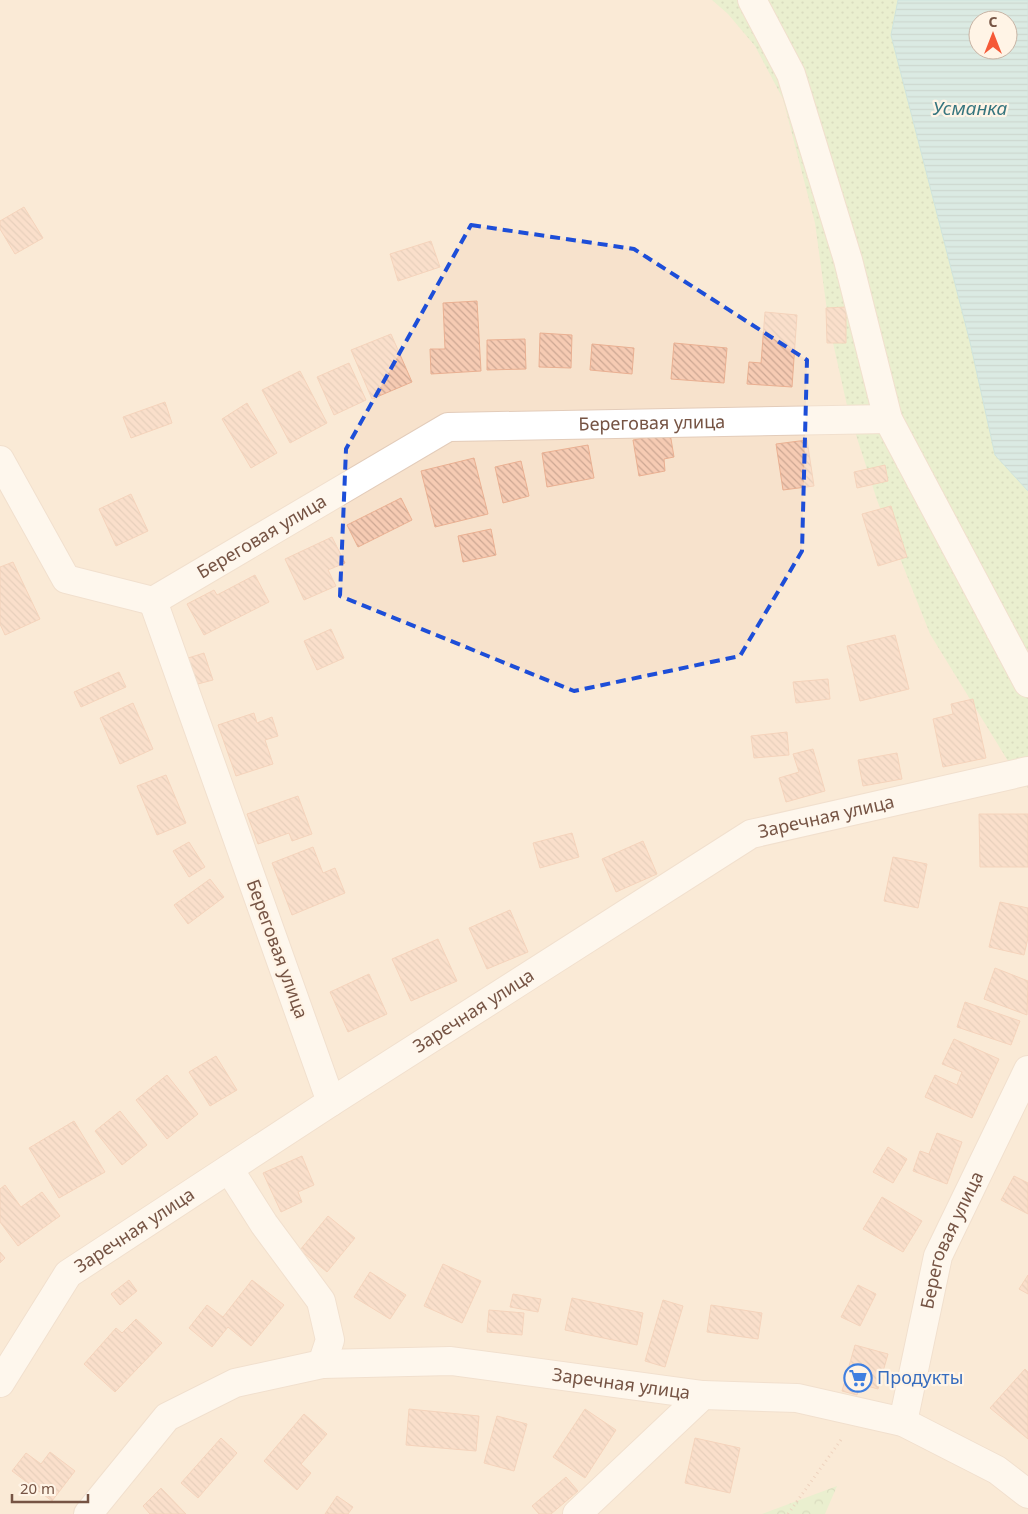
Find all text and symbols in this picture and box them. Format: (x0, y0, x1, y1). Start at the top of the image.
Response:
north arrow (968, 10, 1018, 60)
text: С (988, 12, 998, 31)
water label: Усманка (933, 95, 1008, 121)
street label: Береговая улица (578, 409, 725, 436)
street label: Береговая улица (192, 488, 331, 584)
street label: Заречная улица (756, 789, 896, 843)
street label: Береговая улица (242, 876, 314, 1022)
street label: Заречная улица (408, 963, 538, 1058)
street label: Береговая улица (914, 1167, 988, 1311)
street label: Заречная улица (69, 1182, 199, 1278)
street label: Заречная улица (551, 1362, 692, 1404)
supermarket icon: Продукты (843, 1363, 873, 1393)
place label: Продукты (877, 1365, 963, 1389)
scale bar (12, 1472, 89, 1504)
text: 20 m (20, 1478, 55, 1498)

